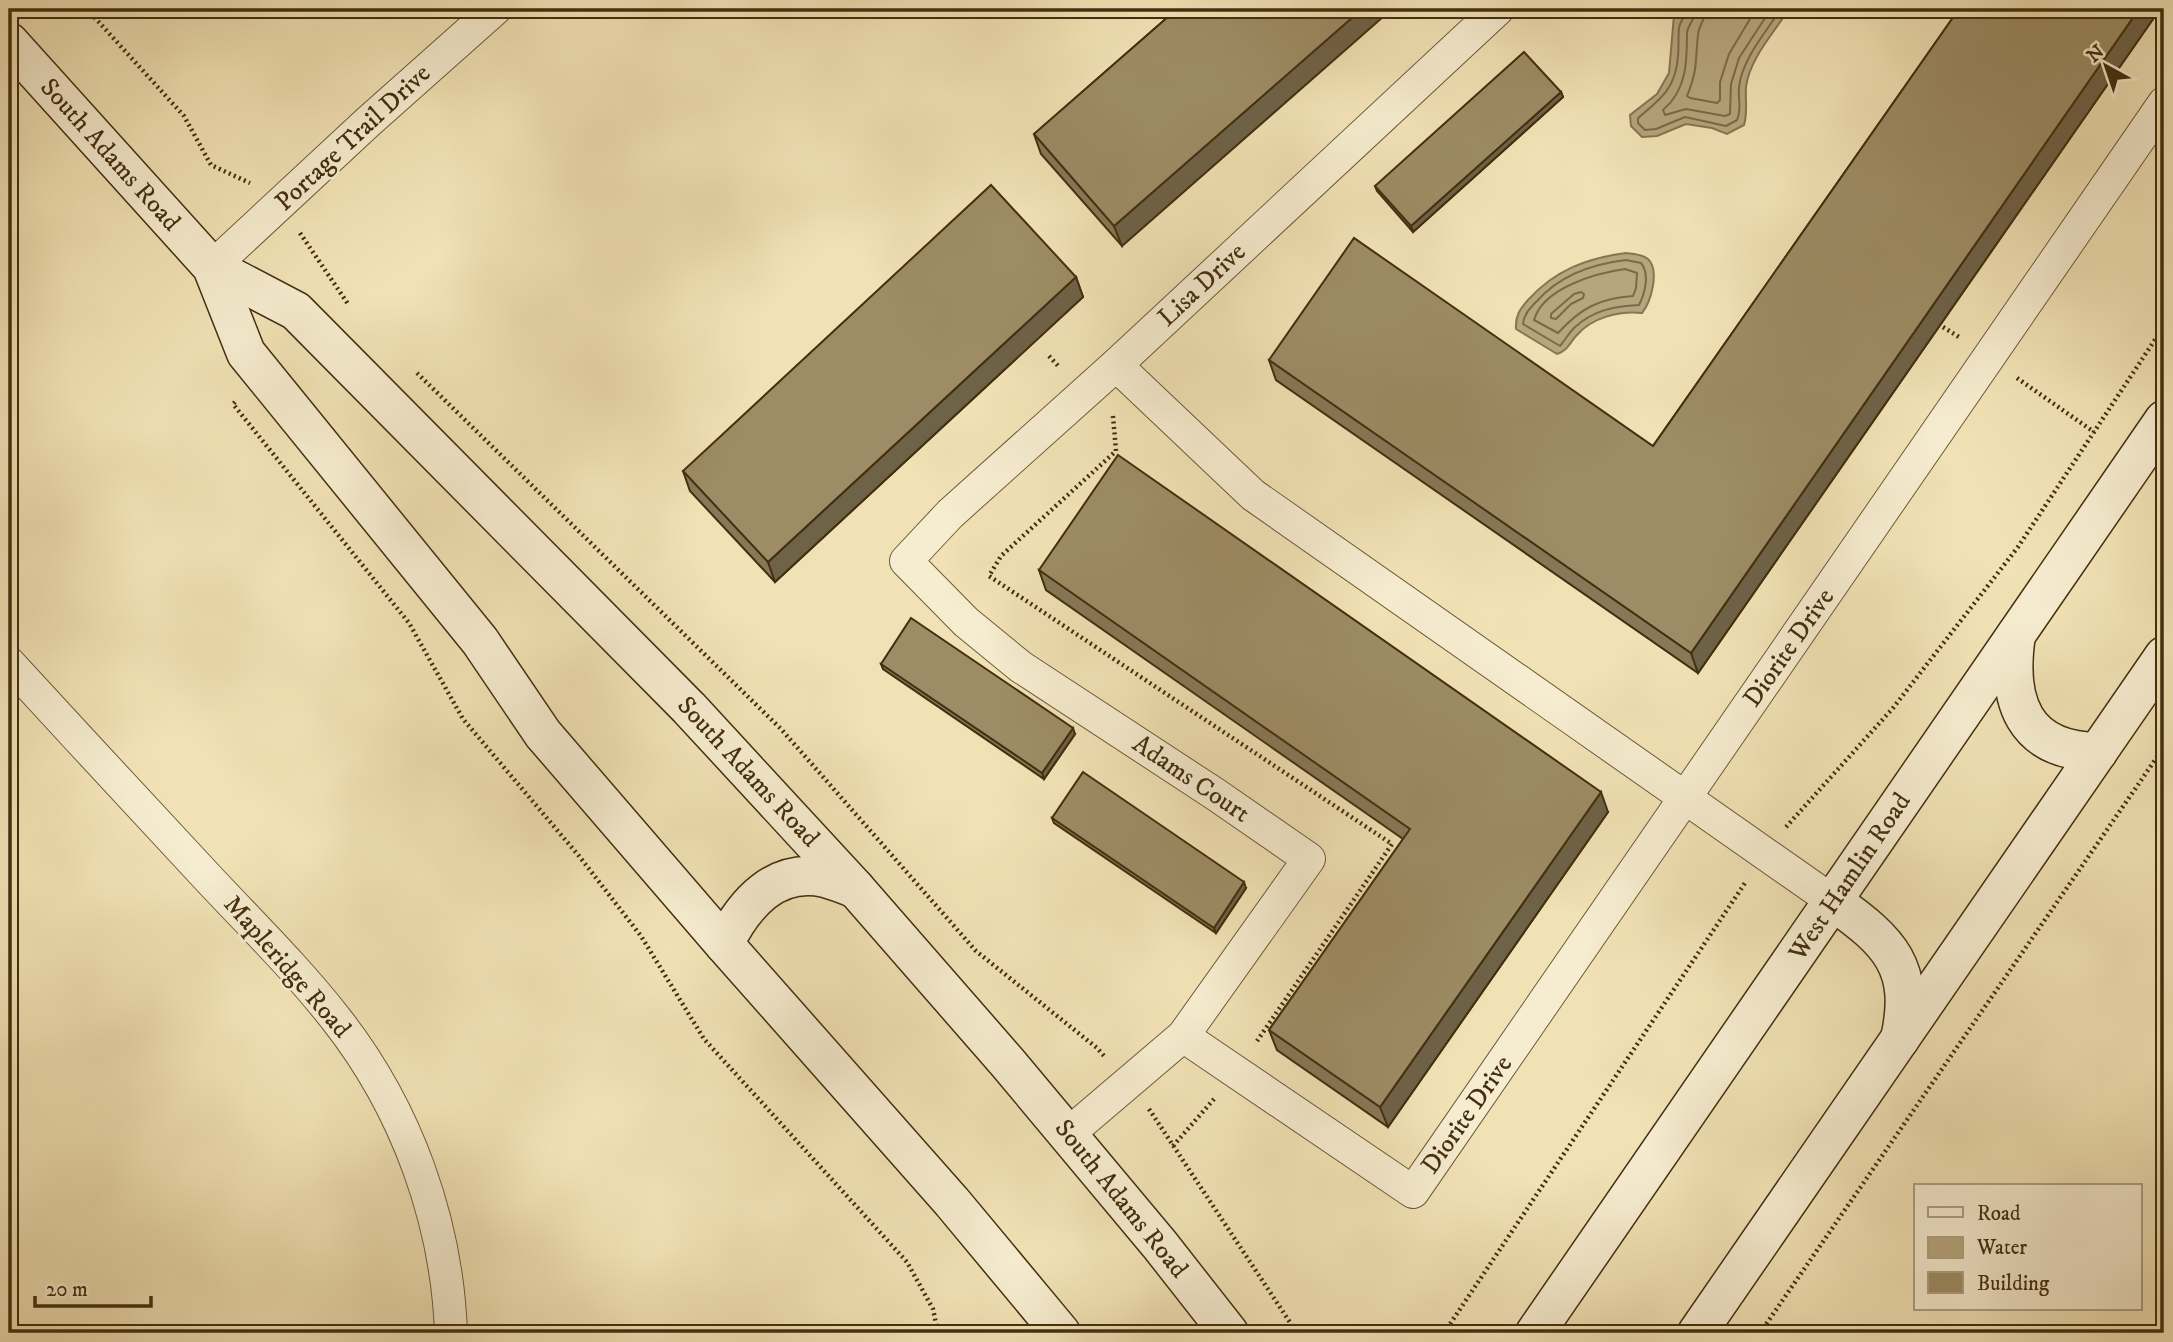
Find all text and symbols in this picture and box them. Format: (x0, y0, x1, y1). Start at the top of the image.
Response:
north arrow (2072, 32, 2142, 102)
text: N (2083, 40, 2110, 68)
street label: Portage Trail Drive (268, 57, 438, 219)
street label: South Adams Road (33, 72, 187, 238)
street label: Lisa Drive (1151, 236, 1253, 334)
street label: Diorite Drive (1736, 582, 1842, 714)
street label: South Adams Road (670, 690, 826, 854)
street label: Adams Court (1126, 728, 1256, 830)
street label: West Hamlin Road (1781, 787, 1918, 968)
street label: Mapleridge Road (216, 889, 358, 1045)
street label: Diorite Drive (1414, 1049, 1520, 1181)
street label: South Adams Road (1047, 1113, 1195, 1285)
legend (1914, 1184, 2142, 1310)
text: Road (1977, 1201, 2021, 1227)
text: Water (1976, 1235, 2027, 1261)
scale bar (35, 1265, 150, 1309)
text: Building (1977, 1271, 2050, 1297)
text: 20 m (46, 1277, 88, 1303)

